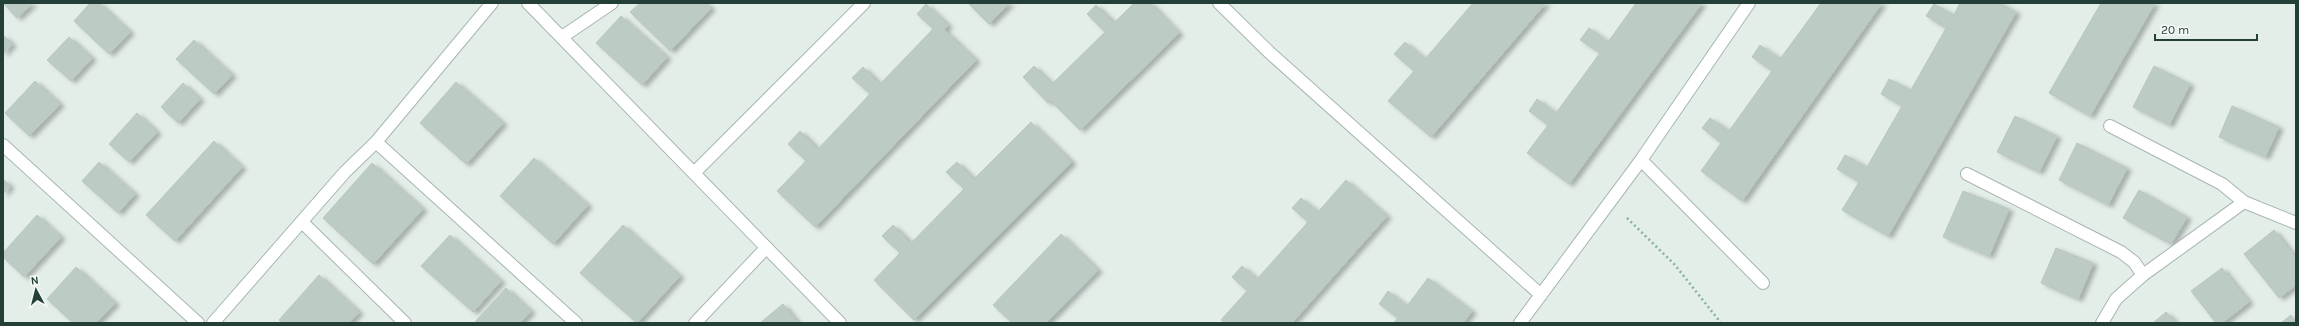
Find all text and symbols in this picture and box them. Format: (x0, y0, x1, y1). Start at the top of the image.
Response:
scale bar (2155, 16, 2257, 42)
text: 20 m (2161, 23, 2189, 37)
north arrow (16, 270, 56, 310)
text: N (30, 274, 40, 288)

